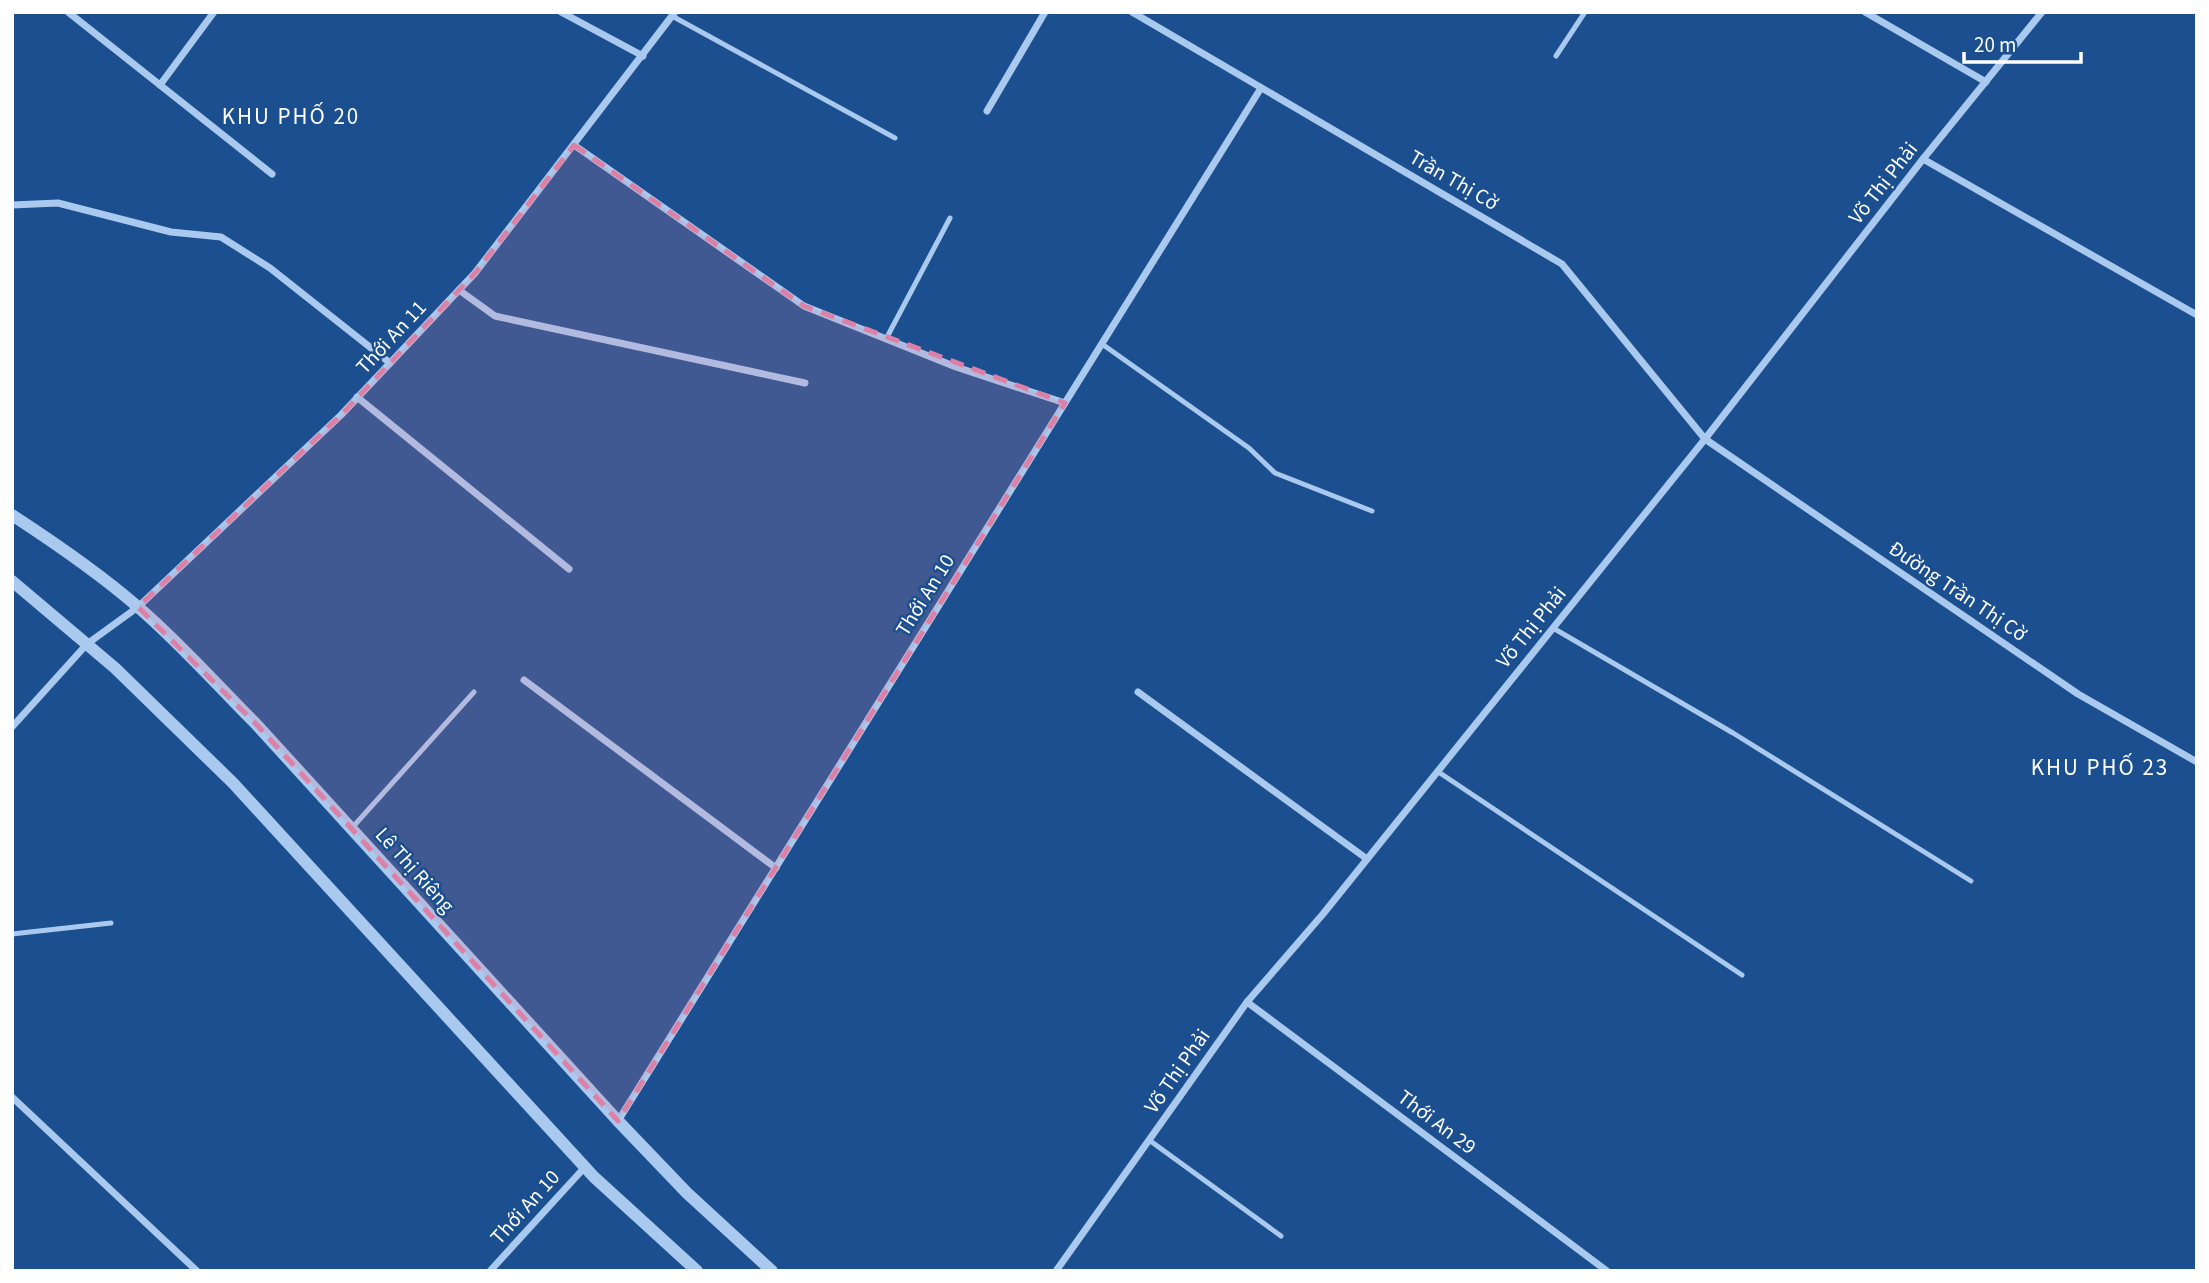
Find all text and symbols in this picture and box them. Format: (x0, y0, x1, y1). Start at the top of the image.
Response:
scale bar (1964, 21, 2081, 65)
text: 20 m (1974, 30, 2016, 60)
district label: KHU PHỐ 20 (222, 100, 360, 133)
street label: Võ Thị Phải (1841, 135, 1925, 231)
street label: Trần Thị Cờ (1404, 142, 1504, 218)
street label: Thới An 11 (349, 293, 433, 381)
street label: Đường Trần Thị Cờ (1883, 533, 2033, 649)
street label: Thới An 10 (888, 548, 962, 642)
street label: Võ Thị Phải (1489, 580, 1573, 674)
district label: KHU PHỐ 23 (2031, 751, 2169, 784)
street label: Lê Thị Riêng (368, 820, 462, 920)
street label: Võ Thị Phải (1137, 1023, 1217, 1119)
street label: Thới An 29 (1391, 1083, 1483, 1161)
street label: Thới An 10 (483, 1163, 567, 1251)

